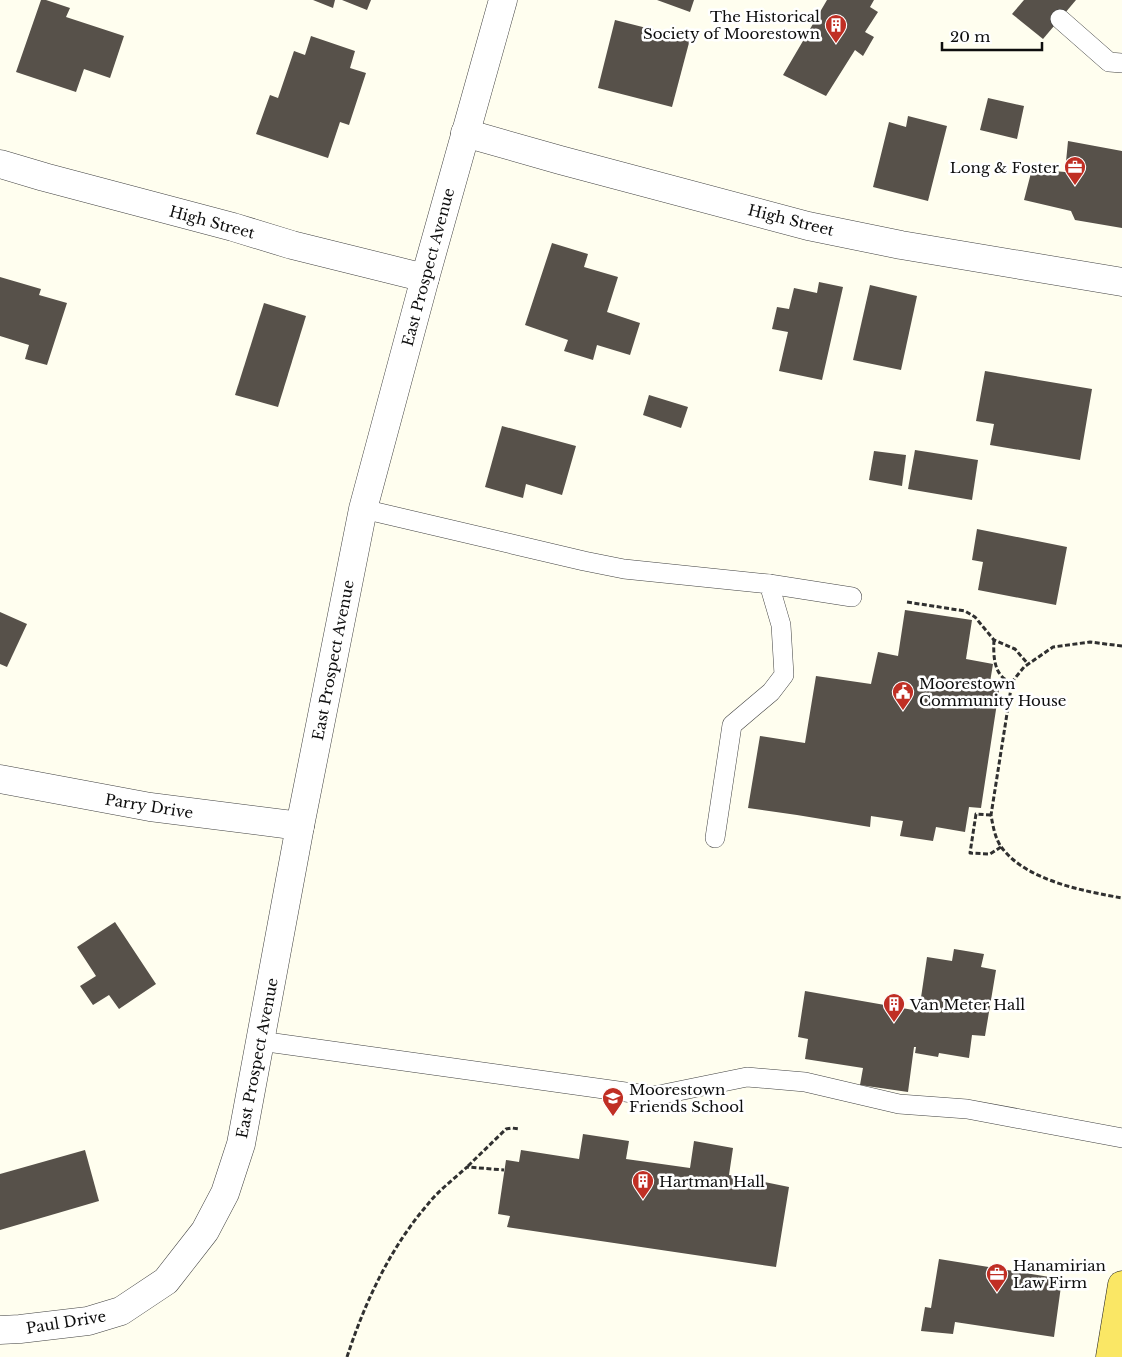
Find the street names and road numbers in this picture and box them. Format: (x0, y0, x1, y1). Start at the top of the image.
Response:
street label: East Prospect Avenue (398, 186, 458, 348)
street label: High Street (746, 200, 836, 240)
street label: High Street (167, 201, 257, 243)
street label: East Prospect Avenue (308, 578, 358, 742)
street label: Parry Drive (104, 790, 194, 822)
street label: East Prospect Avenue (232, 976, 282, 1140)
street label: Paul Drive (25, 1306, 107, 1338)

